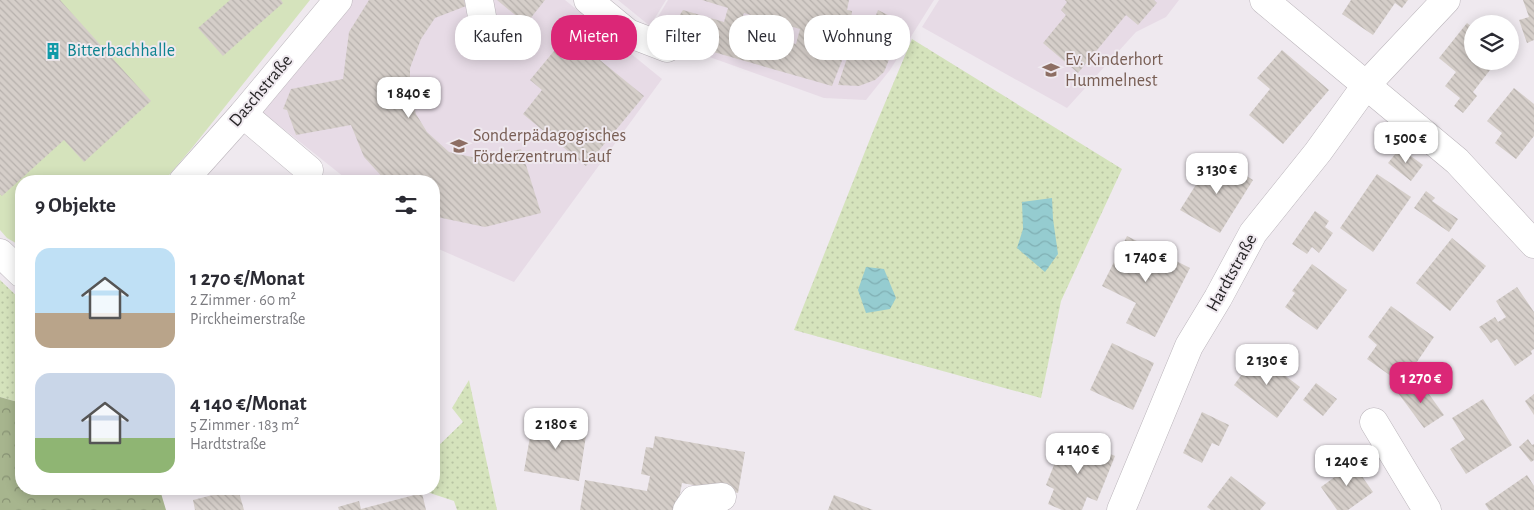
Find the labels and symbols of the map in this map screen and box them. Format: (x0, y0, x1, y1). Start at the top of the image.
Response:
building icon: Bitterbachhalle (43, 41, 63, 61)
place label: Bitterbachhalle (67, 42, 175, 60)
place label: Ev. Kinderhort Hummelnest (1065, 51, 1163, 90)
street label: Daschstraße (226, 52, 296, 130)
school or university icon: Ev. Kinderhort Hummelnest (1041, 60, 1061, 80)
pin: 1 840 € (363, 76, 455, 119)
pin: 1 500 € (1360, 121, 1452, 164)
place label: Sonderpädagogisches Förderzentrum Lauf (473, 127, 626, 166)
school or university icon: Sonderpädagogisches Förderzentrum Lauf (449, 136, 469, 156)
pin: 3 130 € (1171, 152, 1263, 195)
street label: Hardtstraße (1203, 231, 1261, 315)
pin: 1 740 € (1100, 240, 1192, 283)
pin: 2 130 € (1221, 344, 1313, 386)
pin: 1 270 € (1375, 362, 1467, 404)
pin: 2 180 € (510, 408, 602, 450)
pin: 4 140 € (1032, 432, 1124, 475)
pin: 1 240 € (1301, 444, 1393, 487)

